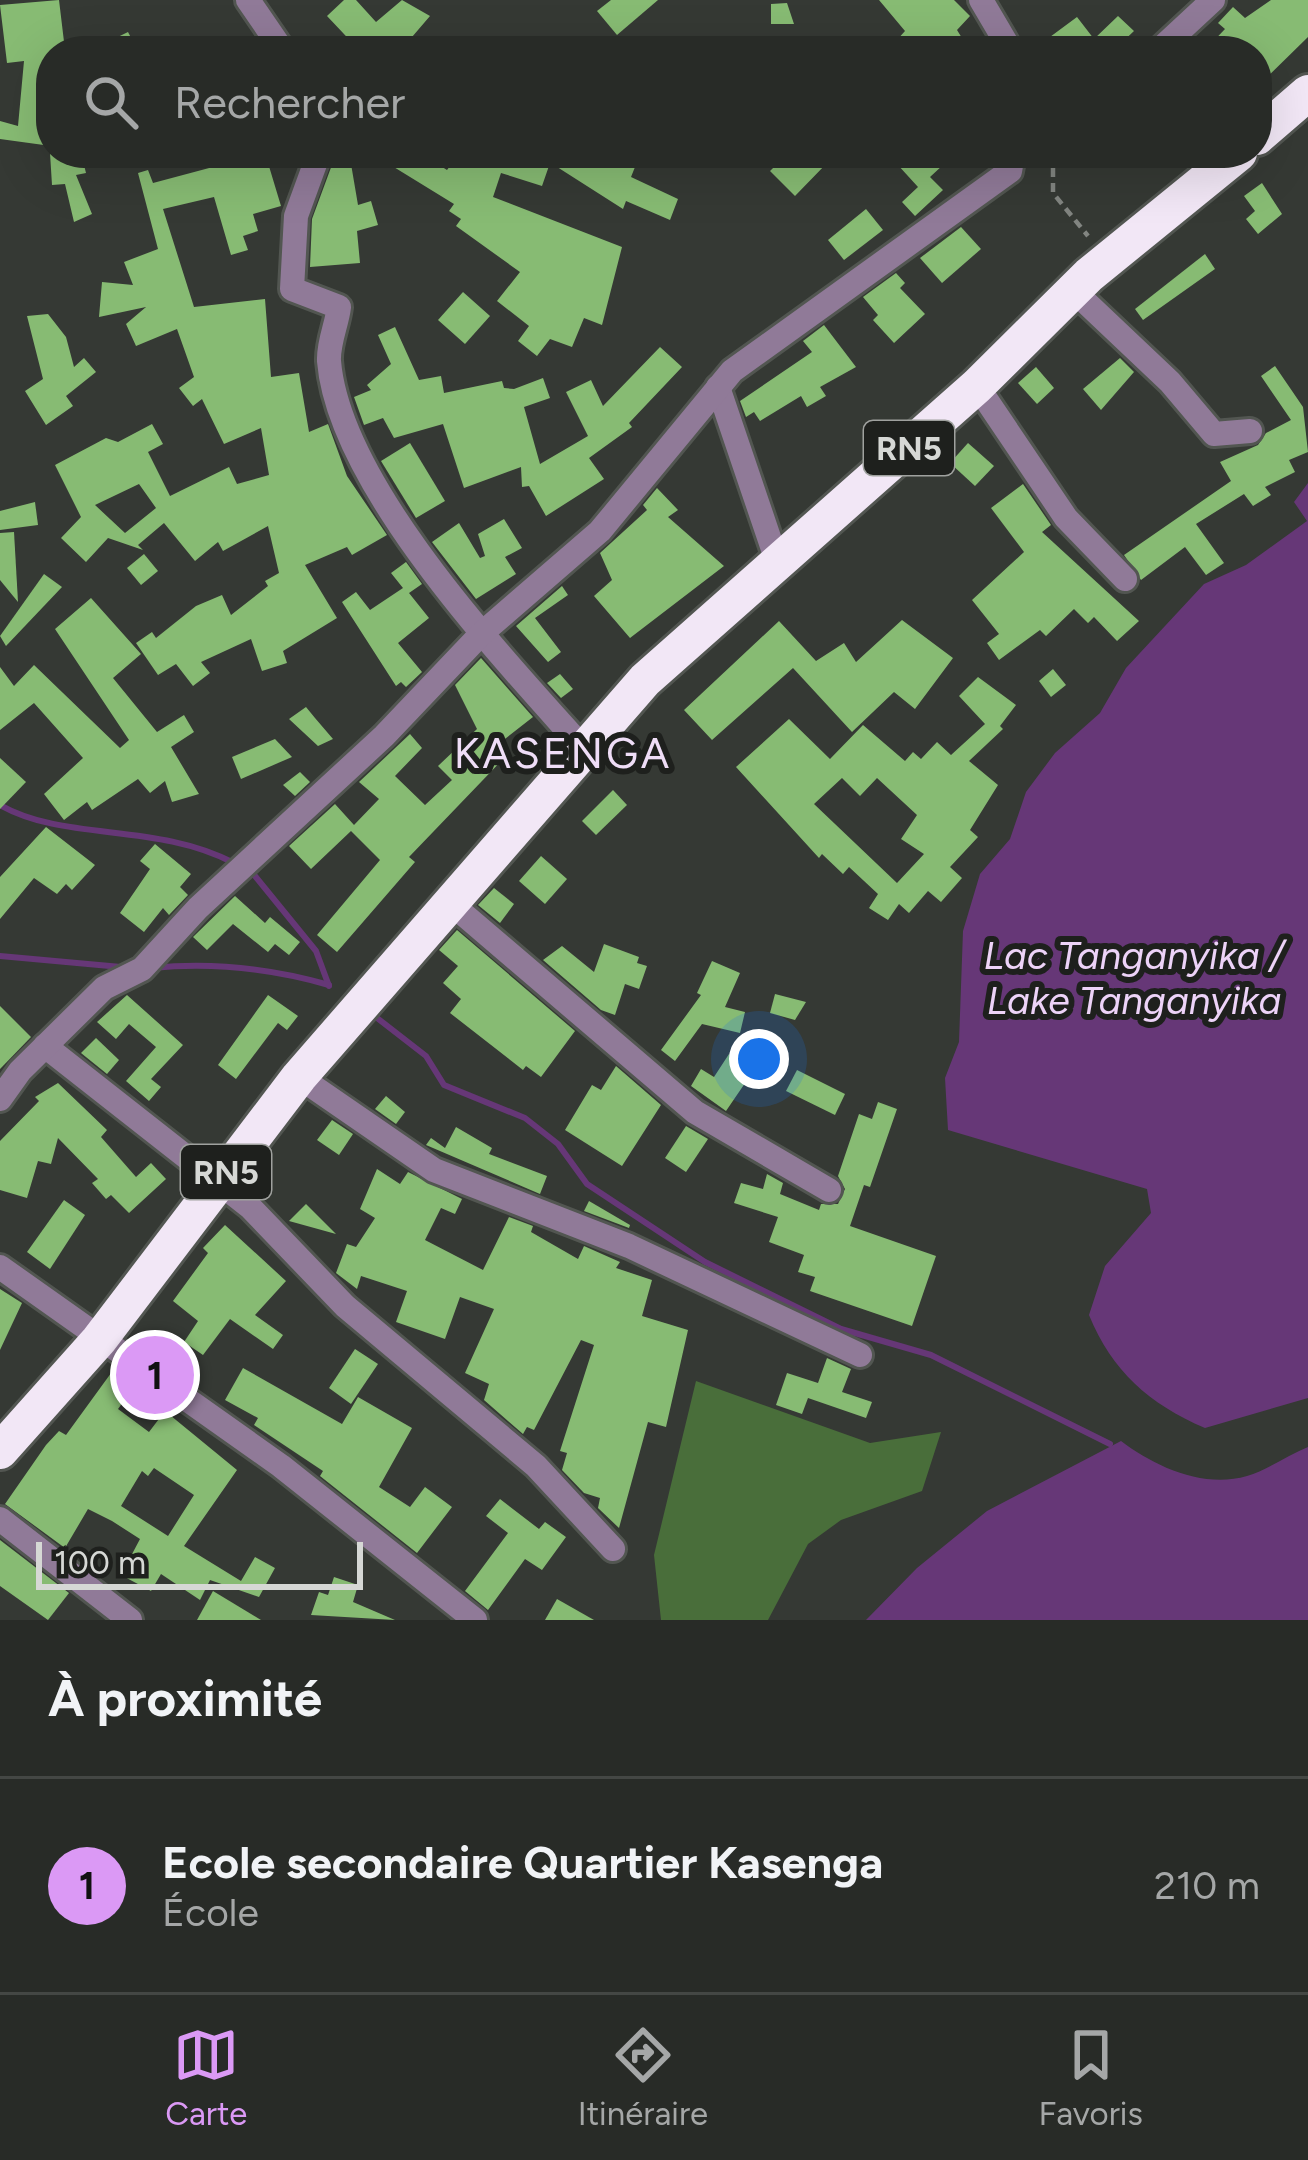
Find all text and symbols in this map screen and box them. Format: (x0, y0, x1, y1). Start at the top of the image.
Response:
search box (36, 36, 1272, 168)
icon: search (78, 69, 144, 135)
text: Rechercher (174, 75, 405, 129)
road number: RN5 (864, 421, 954, 475)
district label: KASENGA (454, 728, 672, 779)
water label: Lac Tanganyika / Lake Tanganyika (984, 932, 1287, 1024)
your location (729, 1029, 789, 1089)
road number: RN5 (181, 1145, 271, 1199)
pin: 1 (116, 1330, 194, 1420)
scale bar (36, 1536, 363, 1589)
text: 100 m (54, 1543, 146, 1582)
text: À proximité (48, 1668, 322, 1729)
text: Ecole secondaire Quartier Kasenga (162, 1835, 883, 1889)
text: 1 (79, 1862, 95, 1909)
text: 210 m (1154, 1862, 1260, 1909)
text: École (162, 1889, 259, 1936)
tab: Carte (165, 2022, 247, 2133)
tab: Itinéraire (578, 2022, 708, 2133)
tab: Favoris (1038, 2022, 1143, 2133)

